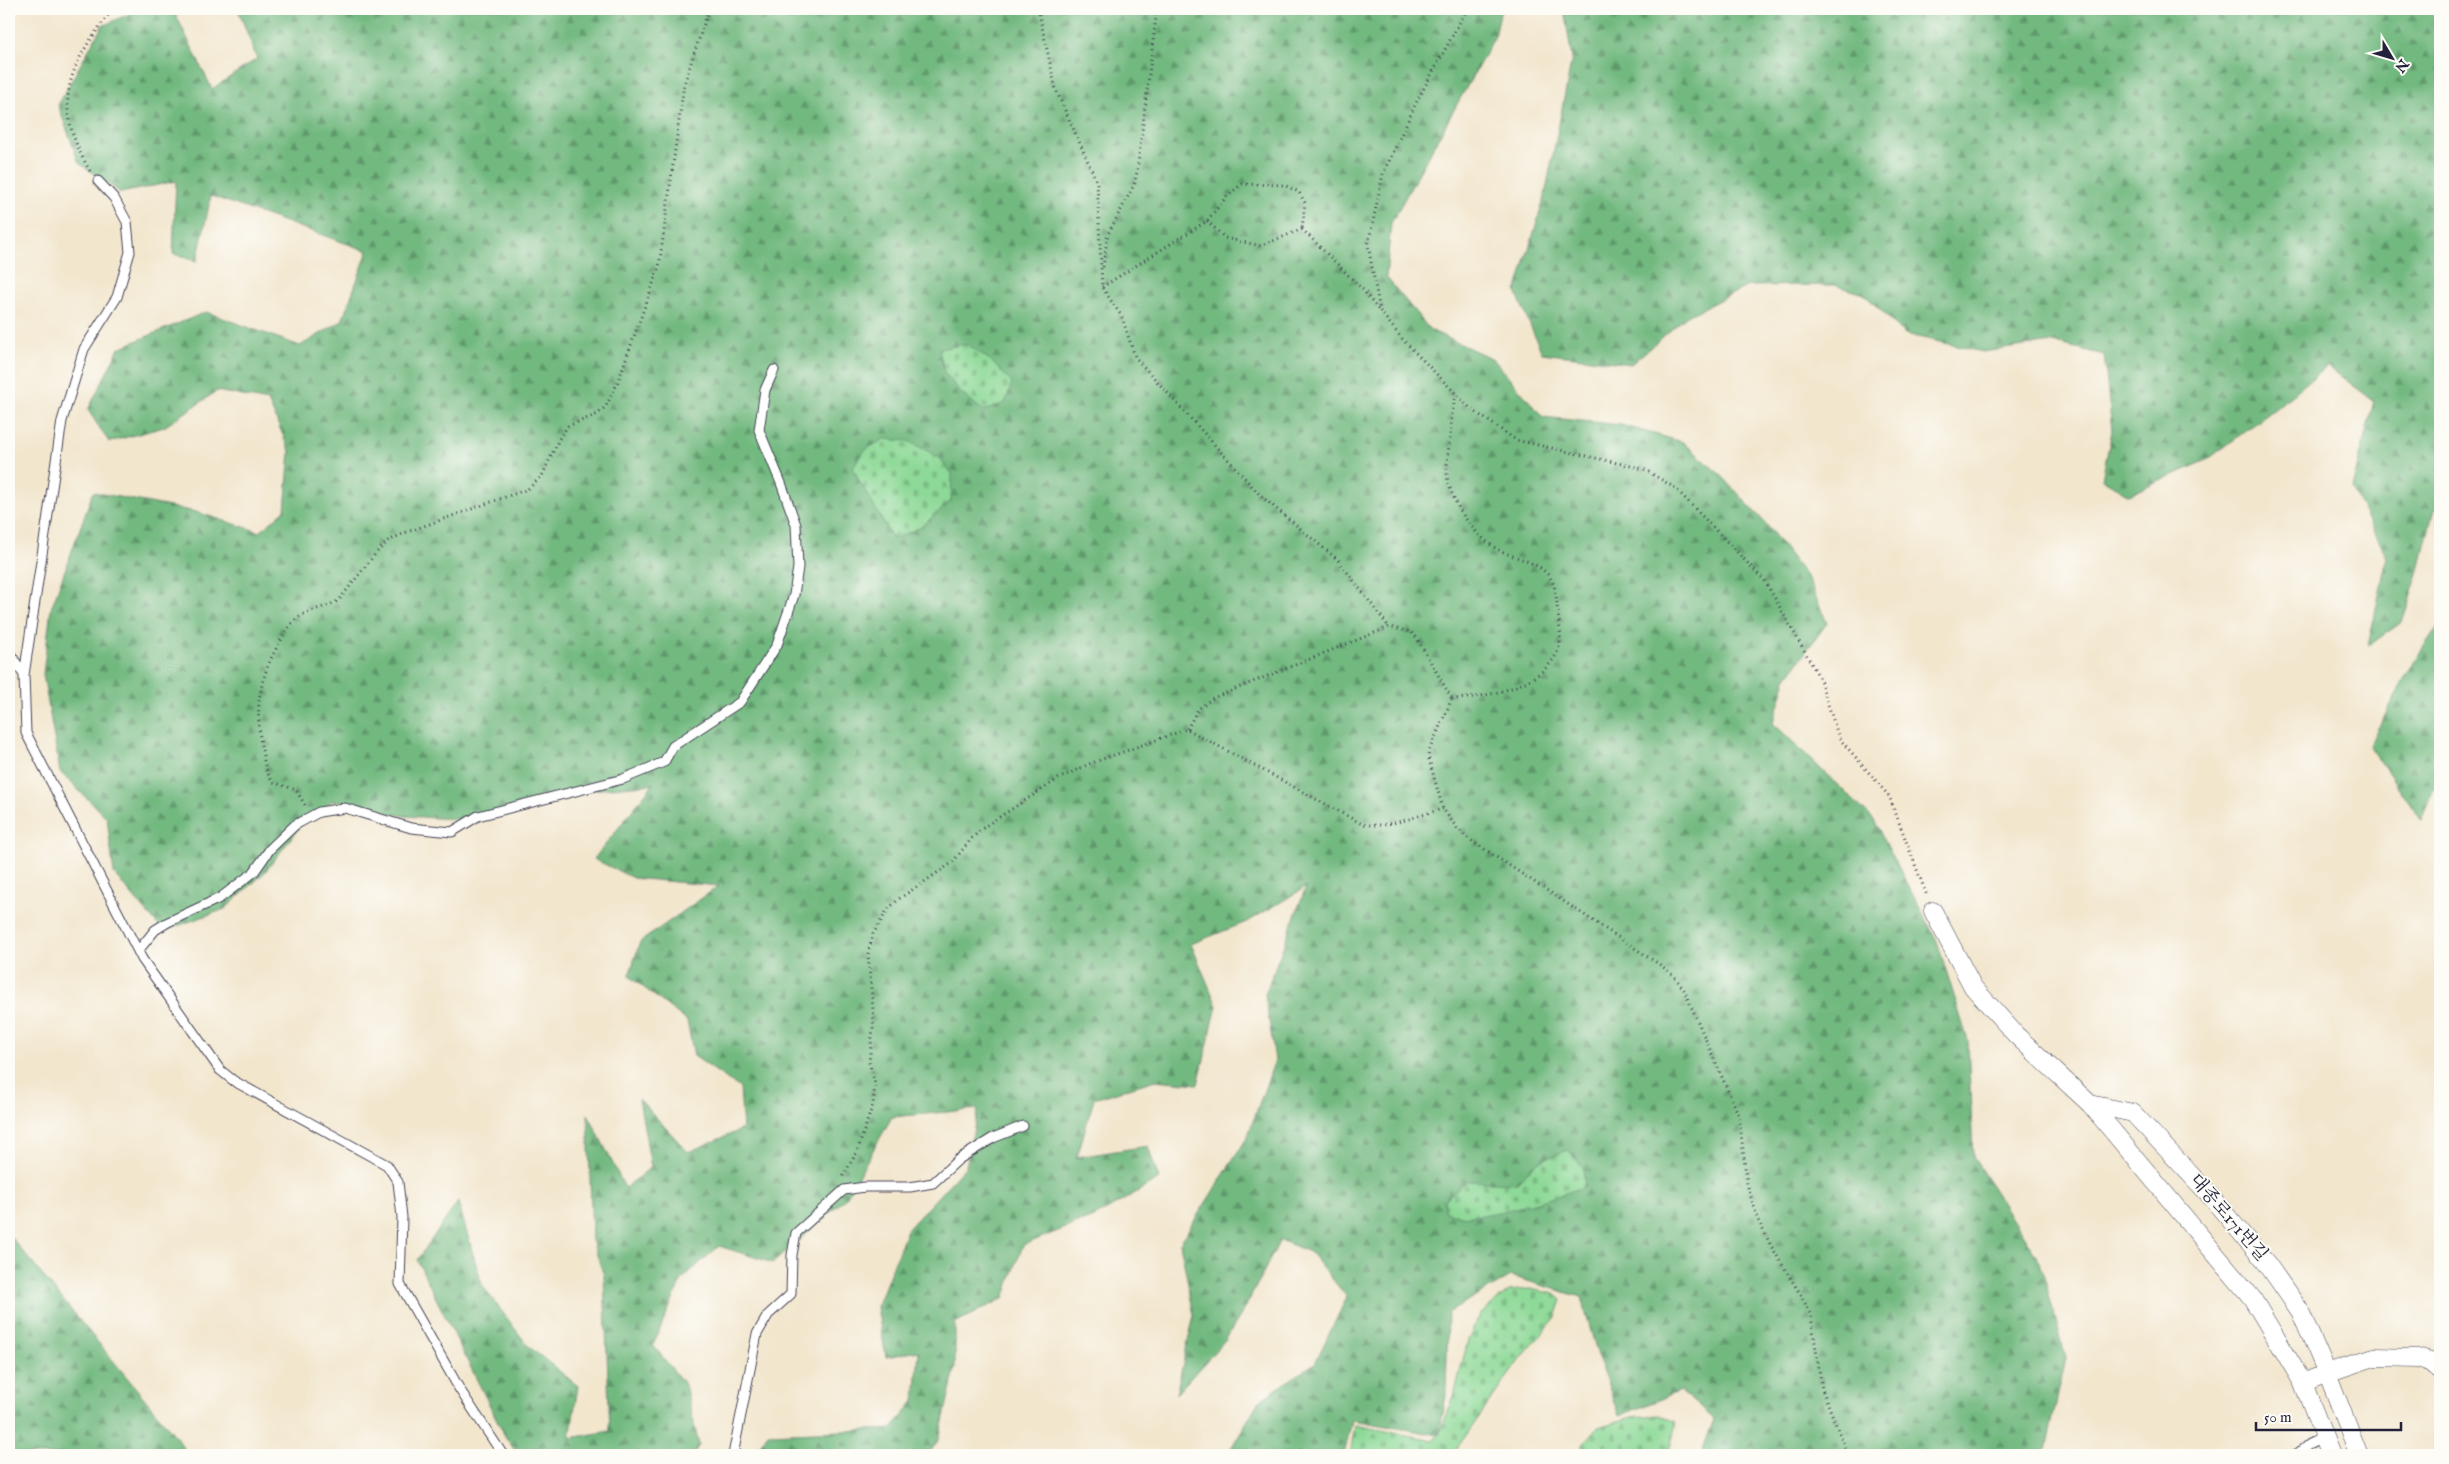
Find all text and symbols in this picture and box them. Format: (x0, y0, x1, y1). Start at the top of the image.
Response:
north arrow (2366, 32, 2416, 82)
text: N (2391, 54, 2413, 76)
street label: 대종로171번길 (2184, 1169, 2272, 1267)
scale bar (2256, 1399, 2402, 1431)
text: 50 m (2264, 1408, 2292, 1427)

